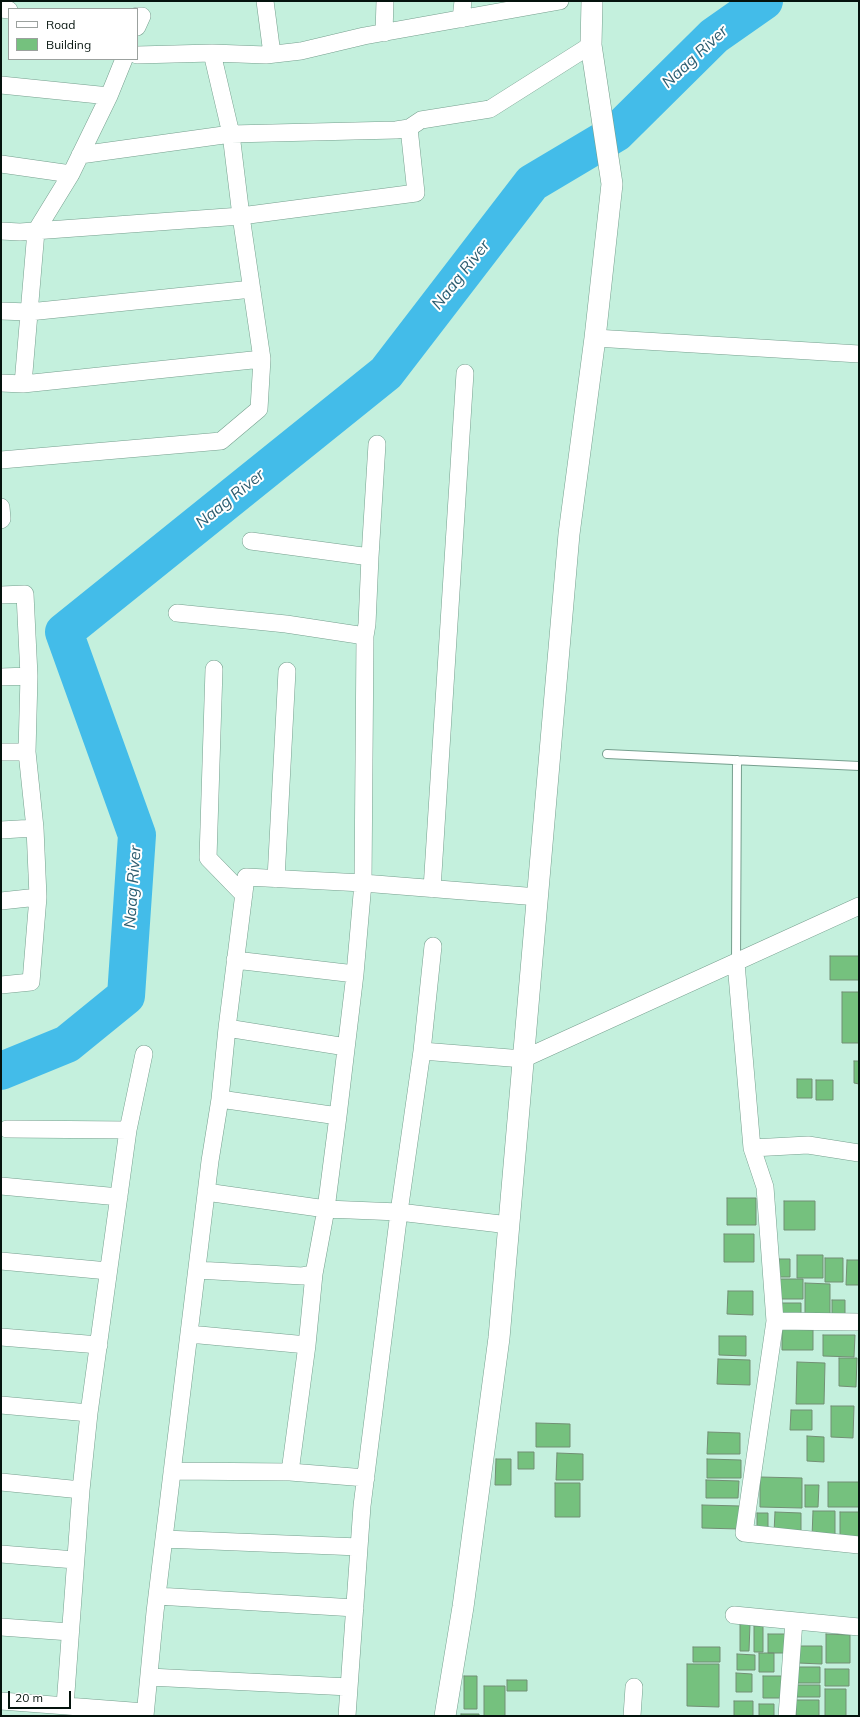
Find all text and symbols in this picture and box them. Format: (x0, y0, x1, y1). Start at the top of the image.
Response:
legend (8, 8, 138, 60)
text: Road (46, 17, 75, 32)
water label: Naag River (658, 22, 732, 92)
text: Building (46, 37, 91, 52)
water label: Naag River (428, 236, 494, 314)
water label: Naag River (192, 466, 268, 532)
water label: Naag River (121, 845, 145, 929)
scale bar (10, 1683, 73, 1709)
text: 20 m (15, 1690, 43, 1705)

